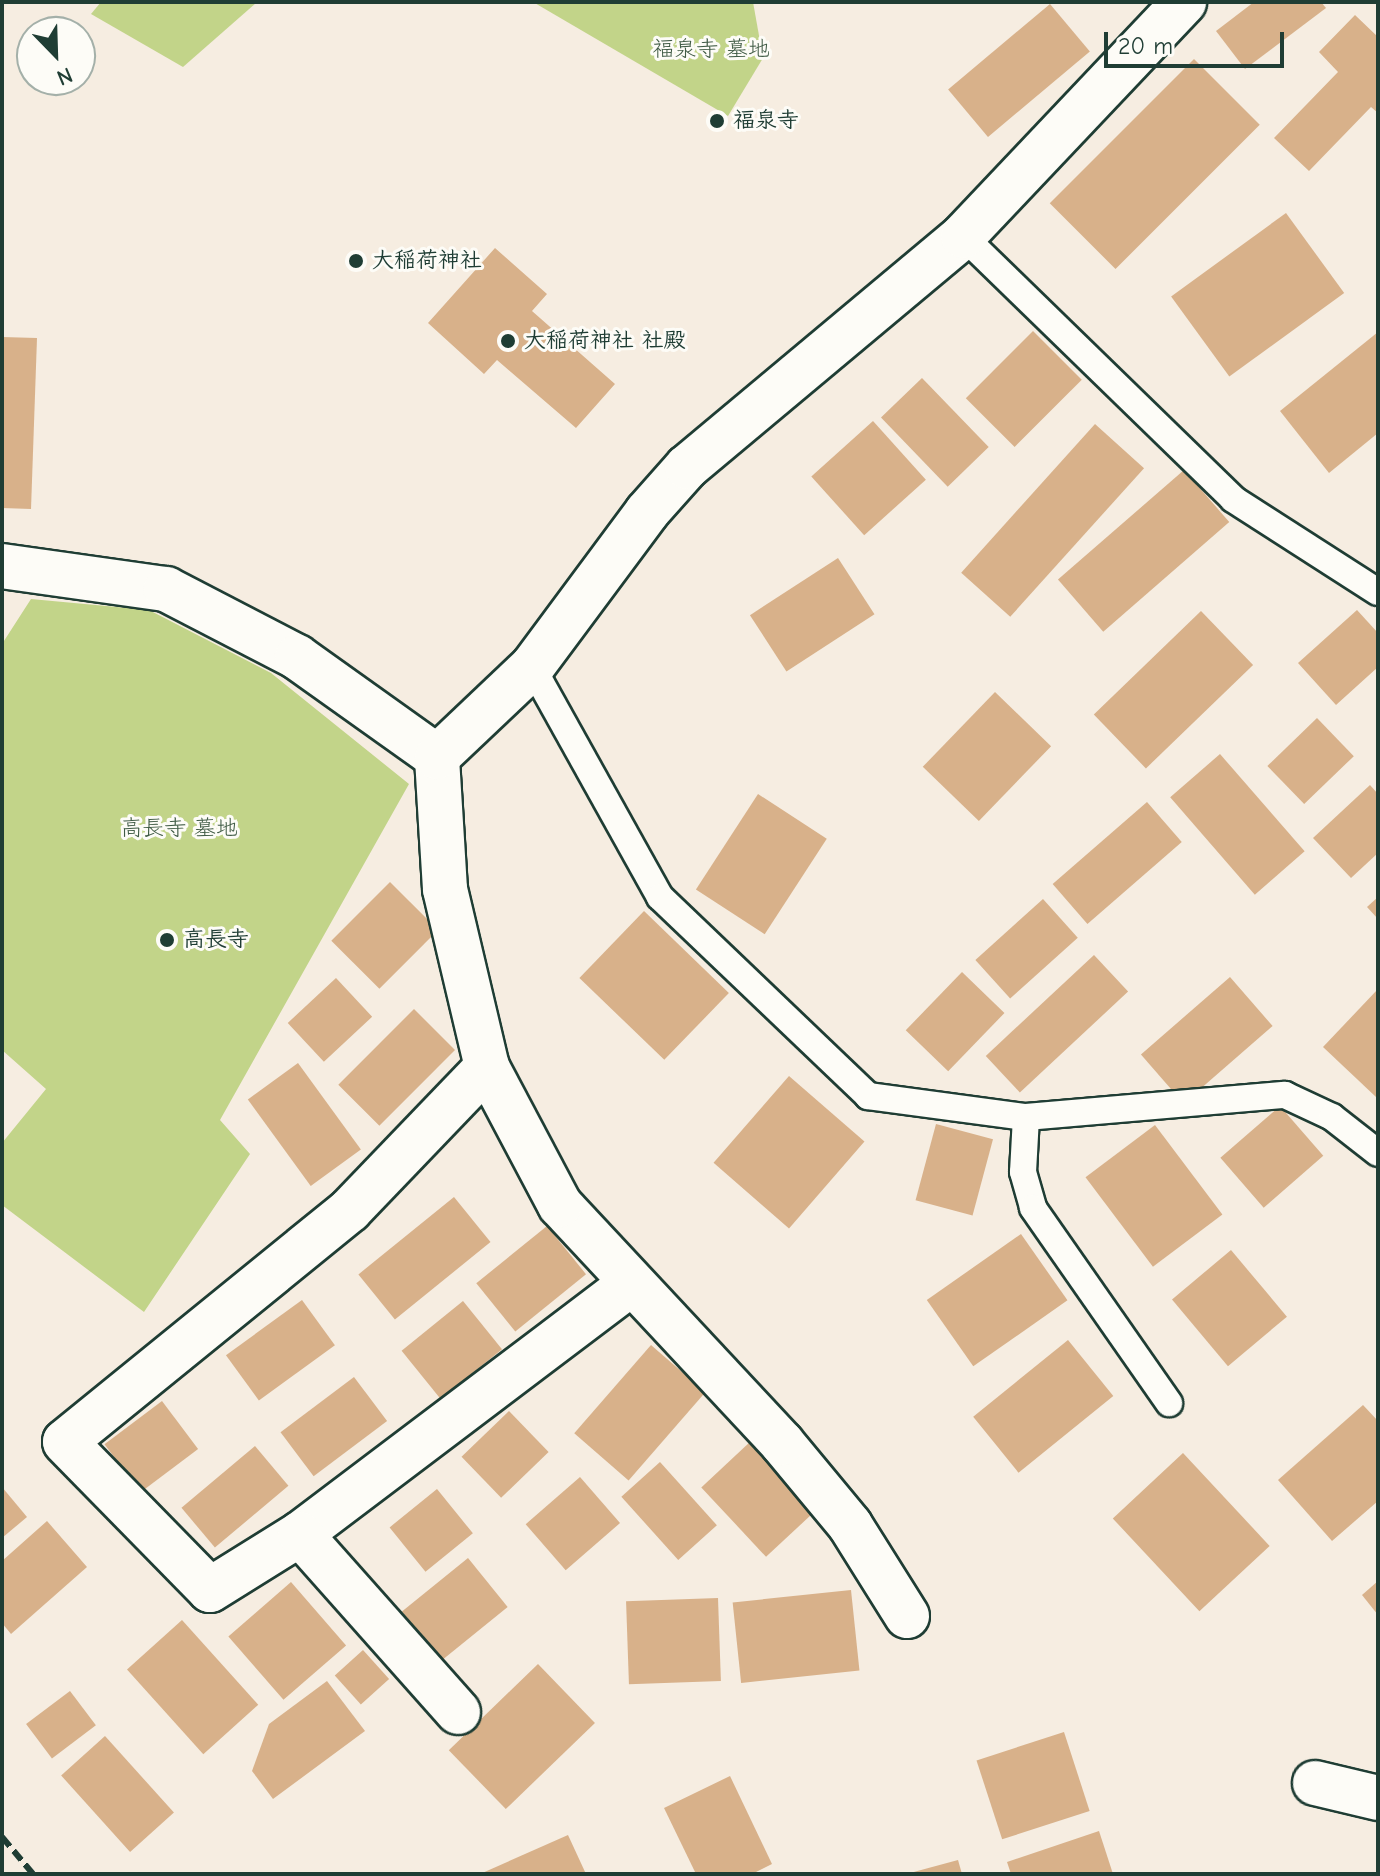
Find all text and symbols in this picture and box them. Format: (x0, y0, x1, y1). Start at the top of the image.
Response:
north arrow (16, 16, 96, 96)
scale bar (1108, 16, 1288, 66)
text: 20 m (1118, 32, 1173, 60)
park label: 福泉寺 墓地 (652, 37, 770, 63)
text: N (53, 61, 76, 91)
place label: 福泉寺 (733, 108, 799, 134)
marker: 福泉寺 (708, 112, 726, 130)
place label: 大稲荷神社 (372, 248, 482, 274)
marker: 大稲荷神社 (347, 252, 365, 270)
place label: 大稲荷神社 社殿 (524, 328, 686, 354)
marker: 大稲荷神社 社殿 (499, 332, 517, 350)
park label: 高長寺 墓地 (120, 816, 238, 842)
place label: 高長寺 (183, 927, 249, 953)
marker: 高長寺 (158, 931, 176, 949)

